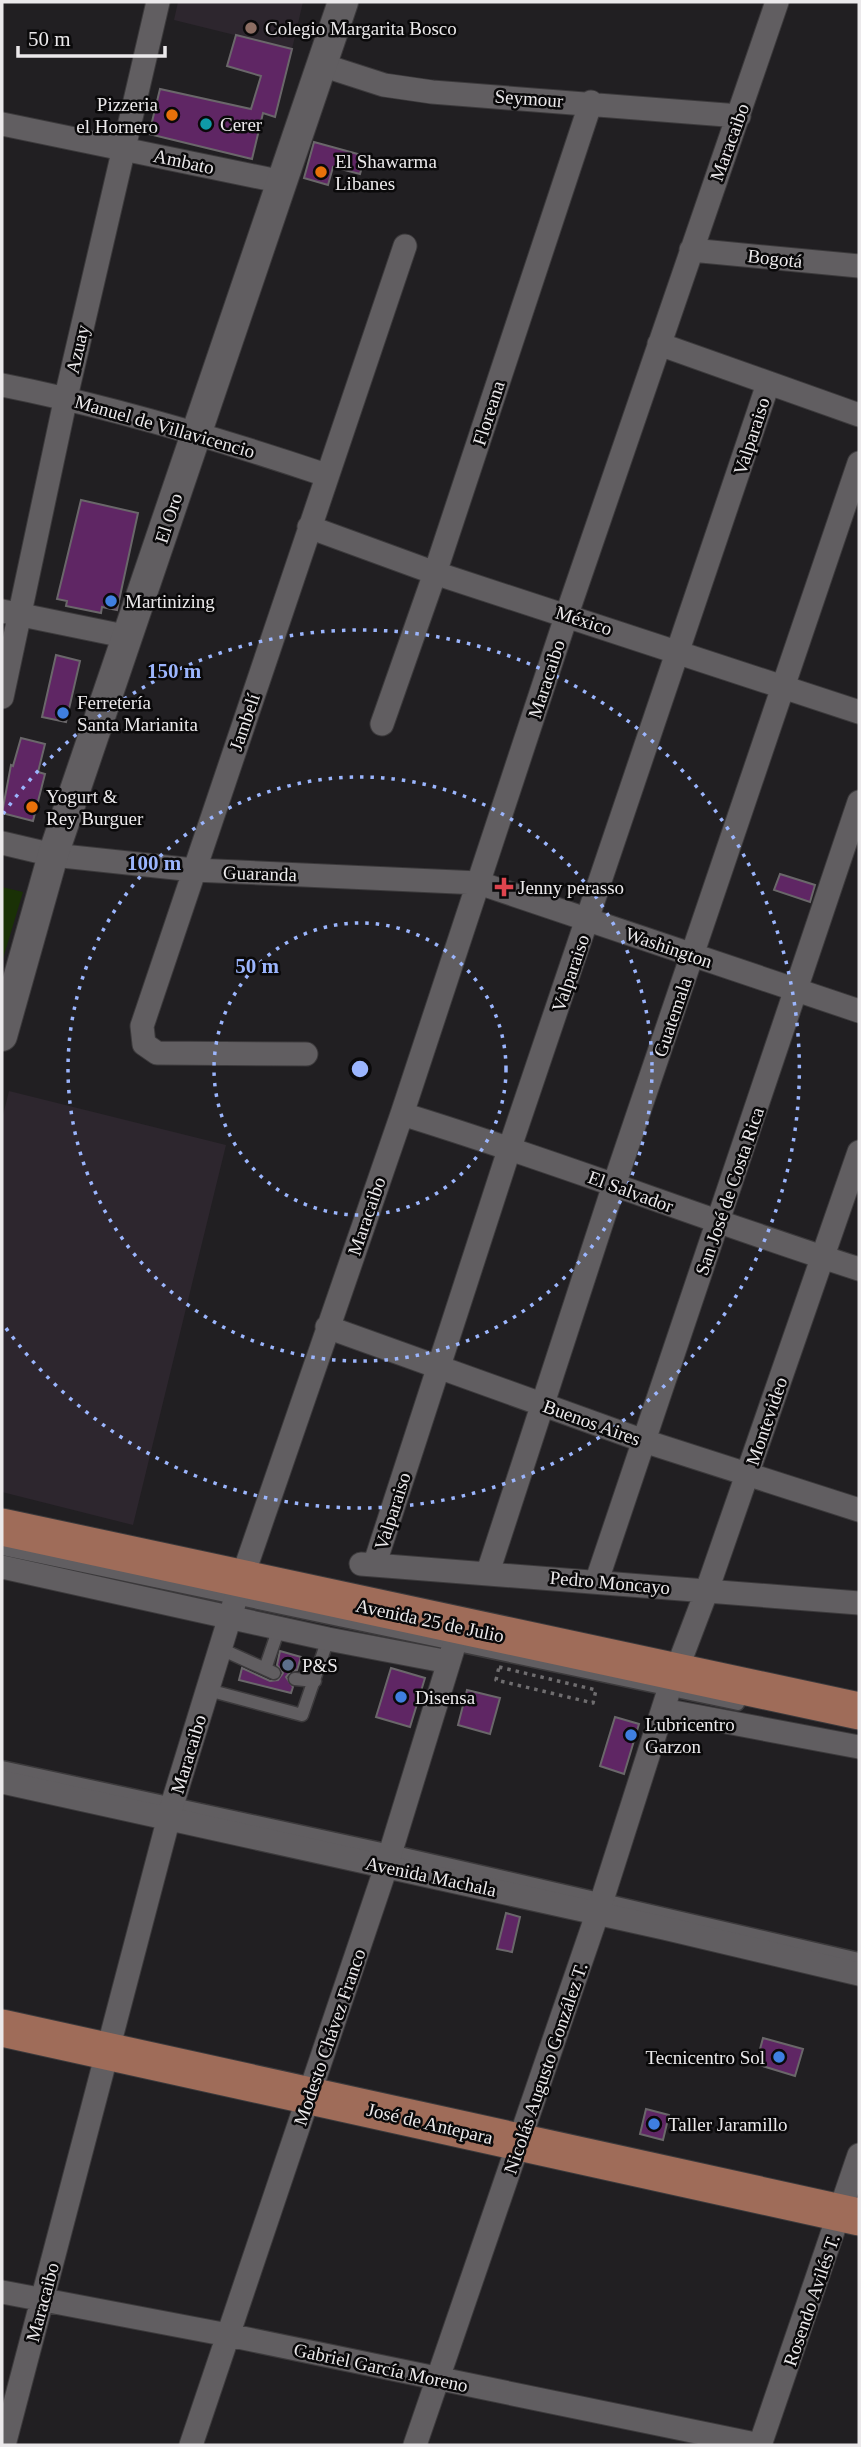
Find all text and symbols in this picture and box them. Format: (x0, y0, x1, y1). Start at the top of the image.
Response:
scale bar (18, 14, 164, 58)
place label: Colegio Margarita Bosco (265, 18, 457, 39)
marker: Colegio Margarita Bosco (243, 20, 259, 36)
text: 50 m (28, 27, 71, 51)
street label: Seymour (494, 86, 565, 111)
place label: Pizzeria el Hornero (76, 94, 159, 137)
street label: Maracaibo (706, 100, 753, 184)
marker: Pizzeria el Hornero (164, 107, 180, 123)
place label: Cerer (220, 114, 263, 135)
marker: Cerer (198, 116, 214, 132)
street label: Ambato (152, 145, 216, 178)
place label: El Shawarma Libanes (335, 151, 437, 194)
marker: El Shawarma Libanes (313, 164, 329, 180)
street label: Bogotá (747, 245, 804, 272)
street label: Azuay (62, 322, 93, 376)
street label: Floreana (468, 378, 509, 448)
street label: Manuel de Villavicencio (72, 391, 257, 462)
street label: Valparaiso (729, 395, 774, 478)
street label: El Oro (151, 491, 186, 546)
place label: Martinizing (125, 591, 215, 612)
marker: Martinizing (103, 593, 119, 609)
street label: México (553, 602, 615, 639)
street label: Maracaibo (524, 637, 569, 721)
text: 150 m (147, 659, 202, 683)
street label: Jambelí (225, 690, 264, 754)
place label: Ferretería Santa Marianita (77, 692, 198, 735)
marker: Ferretería Santa Marianita (55, 705, 71, 721)
place label: Yogurt & Rey Burguer (46, 786, 144, 829)
marker: Yogurt & Rey Burguer (24, 799, 40, 815)
text: 100 m (127, 851, 182, 875)
street label: Guaranda (223, 862, 298, 885)
place label: Jenny perasso (518, 877, 624, 898)
marker: Jenny perasso (496, 879, 512, 895)
street label: Washington (623, 923, 715, 972)
street label: Valparaiso (547, 932, 593, 1014)
text: 50 m (235, 954, 279, 978)
street label: Guatemala (649, 974, 696, 1059)
centre of rings (348, 1057, 372, 1081)
street label: San José de Costa Rica (691, 1104, 768, 1278)
street label: El Salvador (585, 1166, 677, 1217)
street label: Maracaibo (343, 1174, 390, 1258)
street label: Montevideo (742, 1374, 791, 1468)
street label: Buenos Aires (540, 1395, 643, 1450)
street label: Valparaiso (370, 1470, 415, 1553)
street label: Pedro Moncayo (549, 1567, 671, 1598)
street label: Avenida 25 de Julio (354, 1595, 506, 1646)
place label: P&S (302, 1655, 338, 1676)
marker: P&S (280, 1657, 296, 1673)
place label: Disensa (415, 1687, 476, 1708)
marker: Disensa (393, 1689, 409, 1705)
street label: Maracaibo (167, 1712, 210, 1796)
place label: Lubricentro Garzon (645, 1714, 735, 1757)
marker: Lubricentro Garzon (623, 1727, 639, 1743)
street label: Avenida Machala (364, 1852, 499, 1901)
street label: Modesto Chávez Franco (289, 1946, 370, 2128)
street label: Nicolás Augusto González T. (499, 1960, 592, 2177)
place label: Tecnicentro Sol (646, 2047, 765, 2068)
marker: Tecnicentro Sol (771, 2049, 787, 2065)
street label: José de Antepara (365, 2099, 496, 2148)
place label: Taller Jaramillo (668, 2114, 787, 2135)
marker: Taller Jaramillo (646, 2116, 662, 2132)
street label: Rosendo Avilés T. (779, 2232, 844, 2369)
street label: Maracaibo (22, 2260, 63, 2344)
street label: Gabriel García Moreno (292, 2339, 470, 2396)

